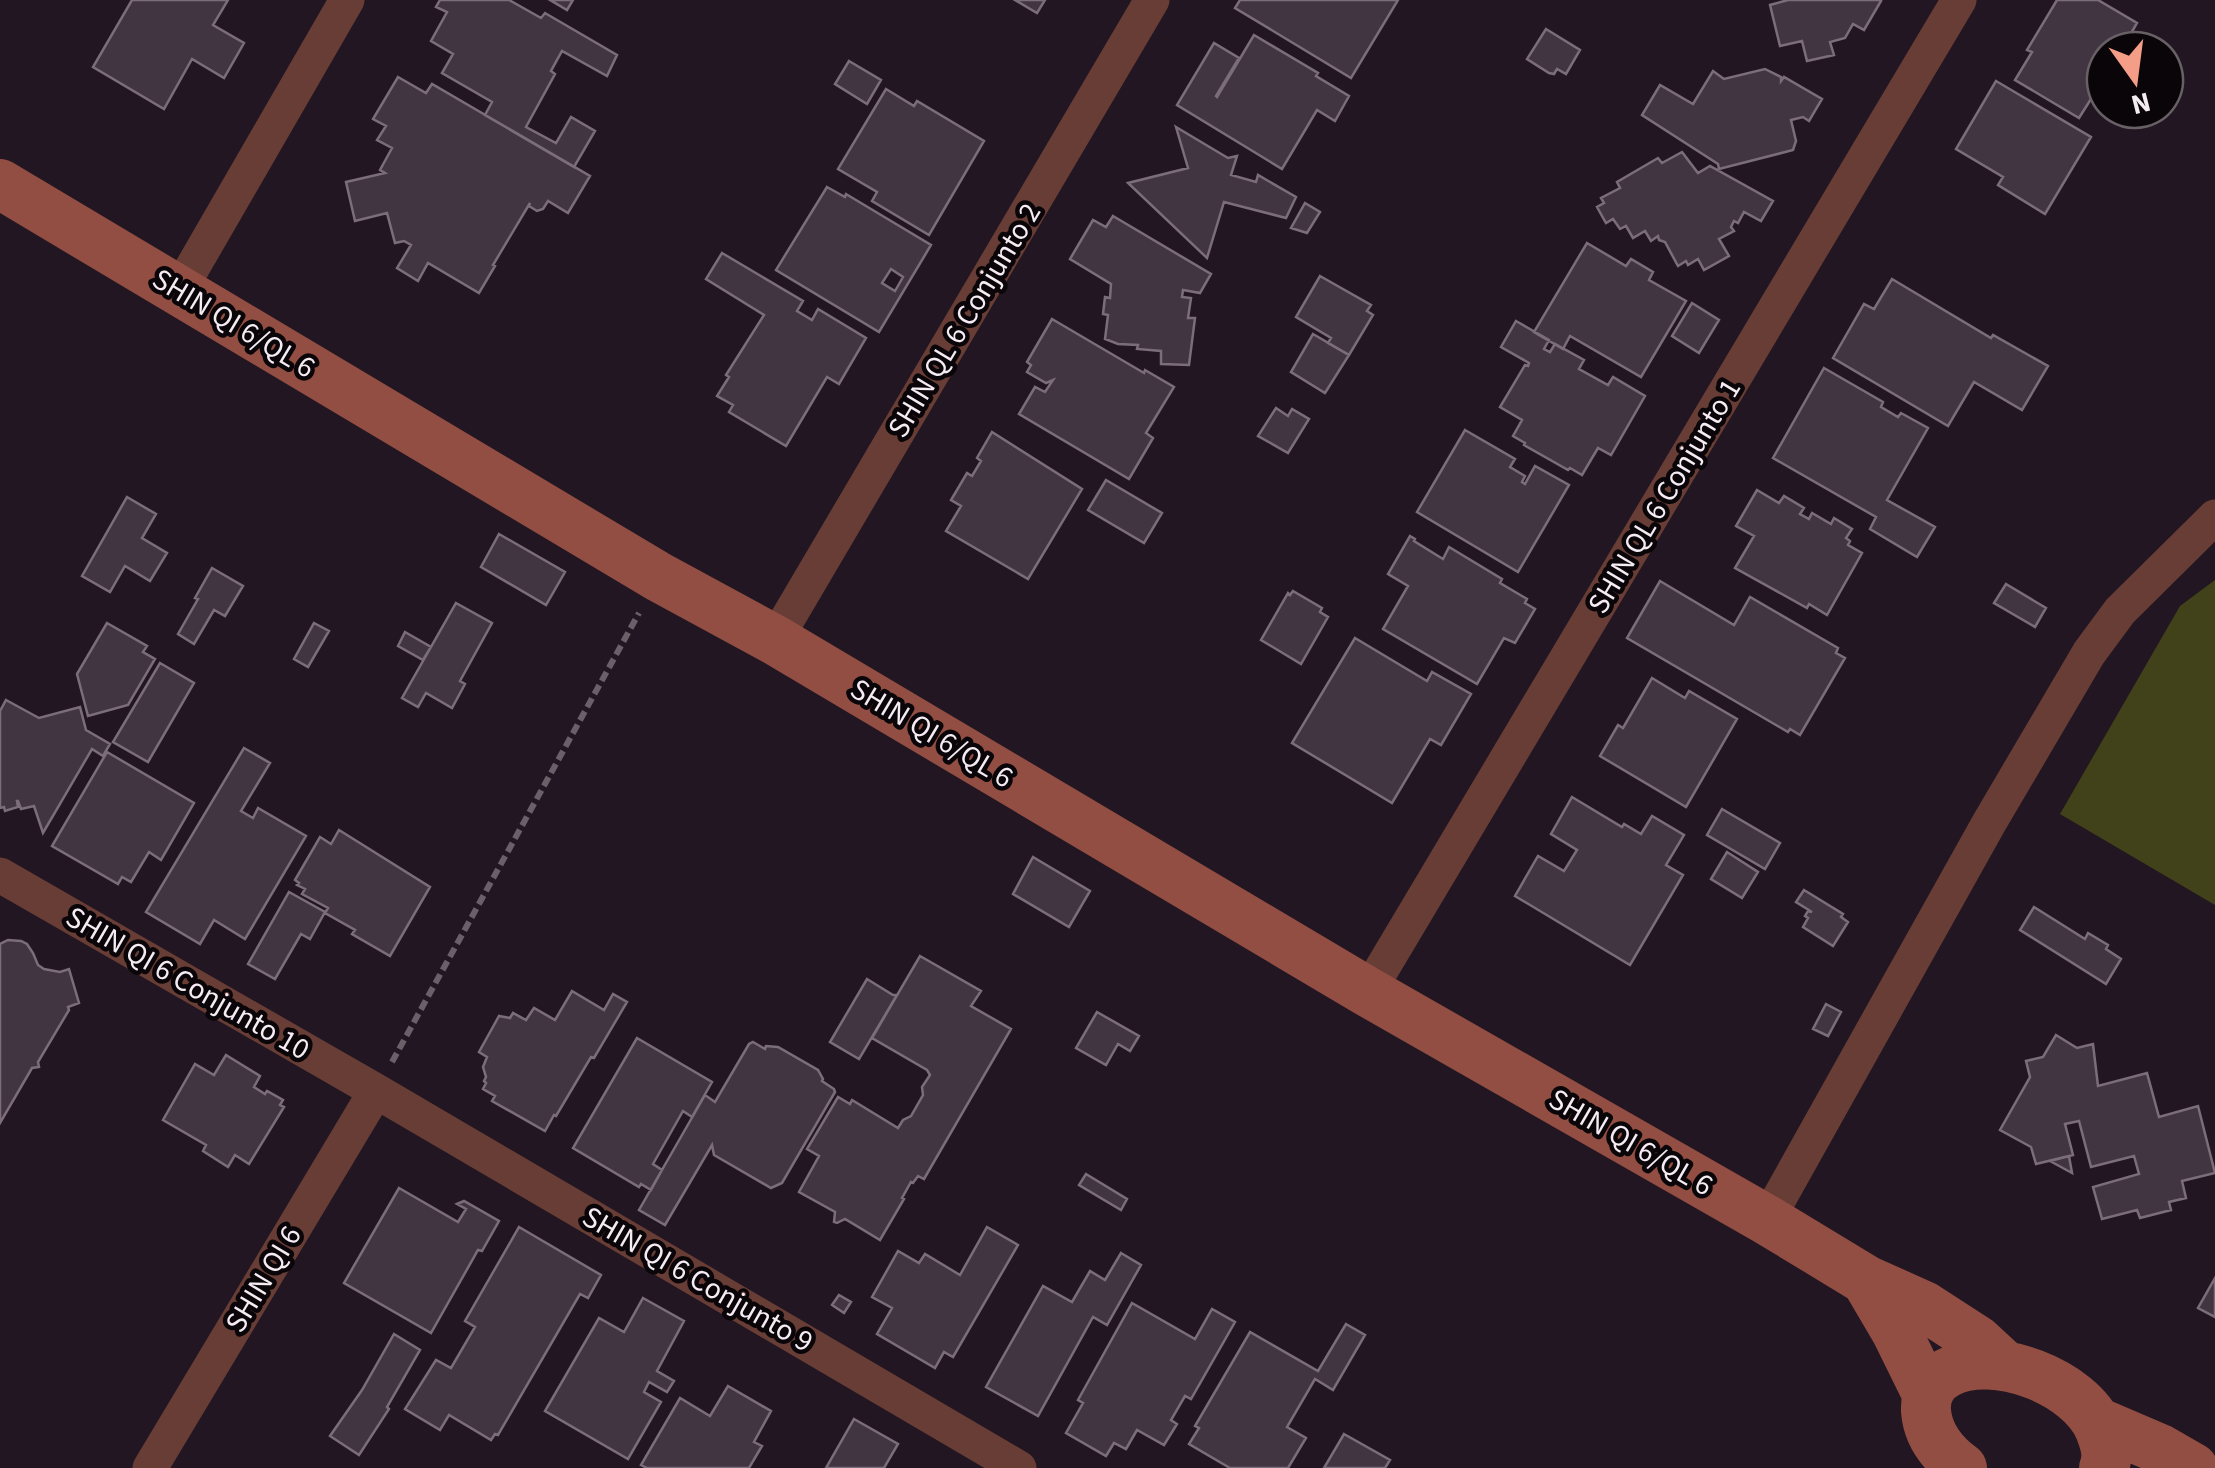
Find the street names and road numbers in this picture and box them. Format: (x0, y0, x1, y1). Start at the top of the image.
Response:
street label: SHIN QL 6 Conjunto 2 (877, 195, 1052, 446)
street label: SHIN QI 6/QL 6 (144, 258, 323, 389)
street label: SHIN QL 6 Conjunto 1 (1577, 371, 1752, 622)
street label: SHIN QI 6/QL 6 (842, 668, 1021, 799)
street label: SHIN QI 6 Conjunto 10 (58, 896, 318, 1071)
street label: SHIN QI 6/QL 6 (1541, 1078, 1721, 1207)
street label: SHIN QI 6 Conjunto 9 (574, 1196, 821, 1363)
street label: SHIN QI 6 (215, 1218, 312, 1341)

